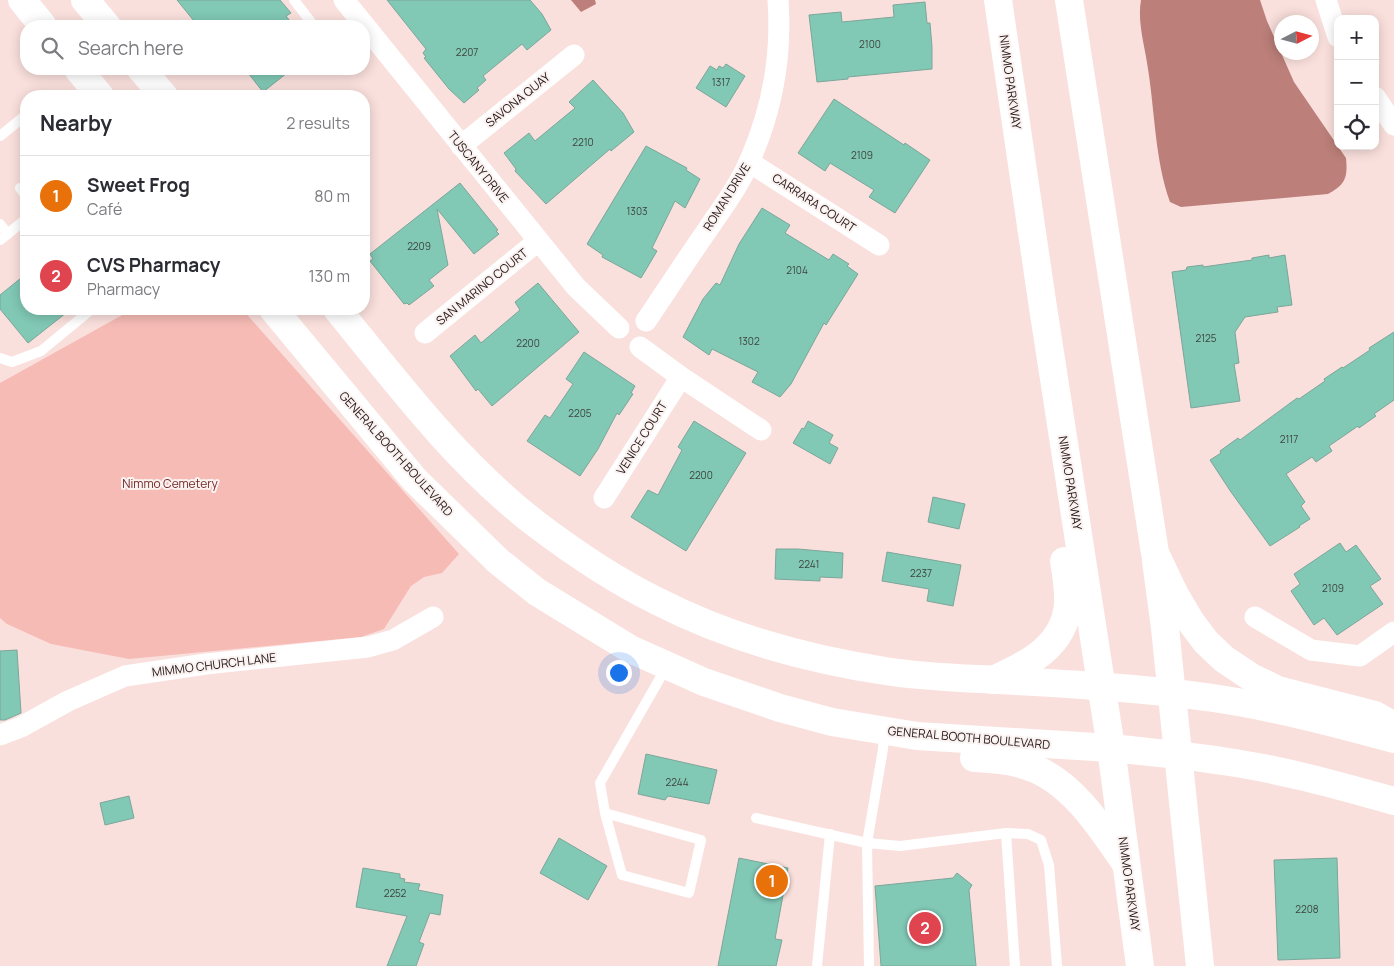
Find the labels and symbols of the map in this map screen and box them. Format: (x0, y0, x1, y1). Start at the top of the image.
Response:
north arrow (1274, 15, 1319, 60)
street label: NIMMO PARKWAY (995, 34, 1026, 131)
house number: 2100 (859, 37, 881, 51)
house number: 2207 (456, 45, 478, 59)
street label: SAVONA QUAY (482, 68, 554, 131)
house number: 1317 (712, 75, 730, 89)
street label: TUSCANY DRIVE (444, 127, 513, 206)
house number: 2210 (572, 135, 594, 149)
house number: 2109 (851, 148, 873, 162)
street label: ROMAN DRIVE (699, 159, 754, 234)
street label: CARRARA COURT (769, 169, 860, 236)
house number: 1303 (626, 204, 648, 218)
house number: 2209 (407, 239, 431, 253)
street label: SAN MARINO COURT (432, 244, 532, 329)
house number: 2104 (786, 263, 808, 277)
house number: 2125 (1195, 331, 1217, 345)
house number: 1302 (738, 334, 760, 348)
house number: 2200 (516, 336, 540, 350)
street label: GENERAL BOOTH BOULEVARD (336, 387, 457, 520)
street label: VENICE COURT (612, 397, 671, 478)
house number: 2205 (568, 406, 592, 420)
house number: 2117 (1280, 432, 1298, 446)
street label: NIMMO PARKWAY (1055, 435, 1086, 532)
house number: 2200 (689, 468, 713, 482)
park label: Nimmo Cemetery (122, 475, 218, 492)
house number: 2241 (799, 557, 820, 571)
house number: 2237 (910, 566, 932, 580)
house number: 2109 (1322, 581, 1344, 595)
street label: MIMMO CHURCH LANE (151, 648, 277, 681)
your location (606, 660, 632, 686)
street label: GENERAL BOOTH BOULEVARD (887, 722, 1051, 753)
house number: 2244 (665, 775, 689, 789)
street label: NIMMO PARKWAY (1114, 836, 1145, 933)
pin: 1 (756, 862, 788, 900)
house number: 2252 (384, 886, 407, 900)
house number: 2208 (1295, 902, 1319, 916)
pin: 2 (909, 909, 941, 947)

